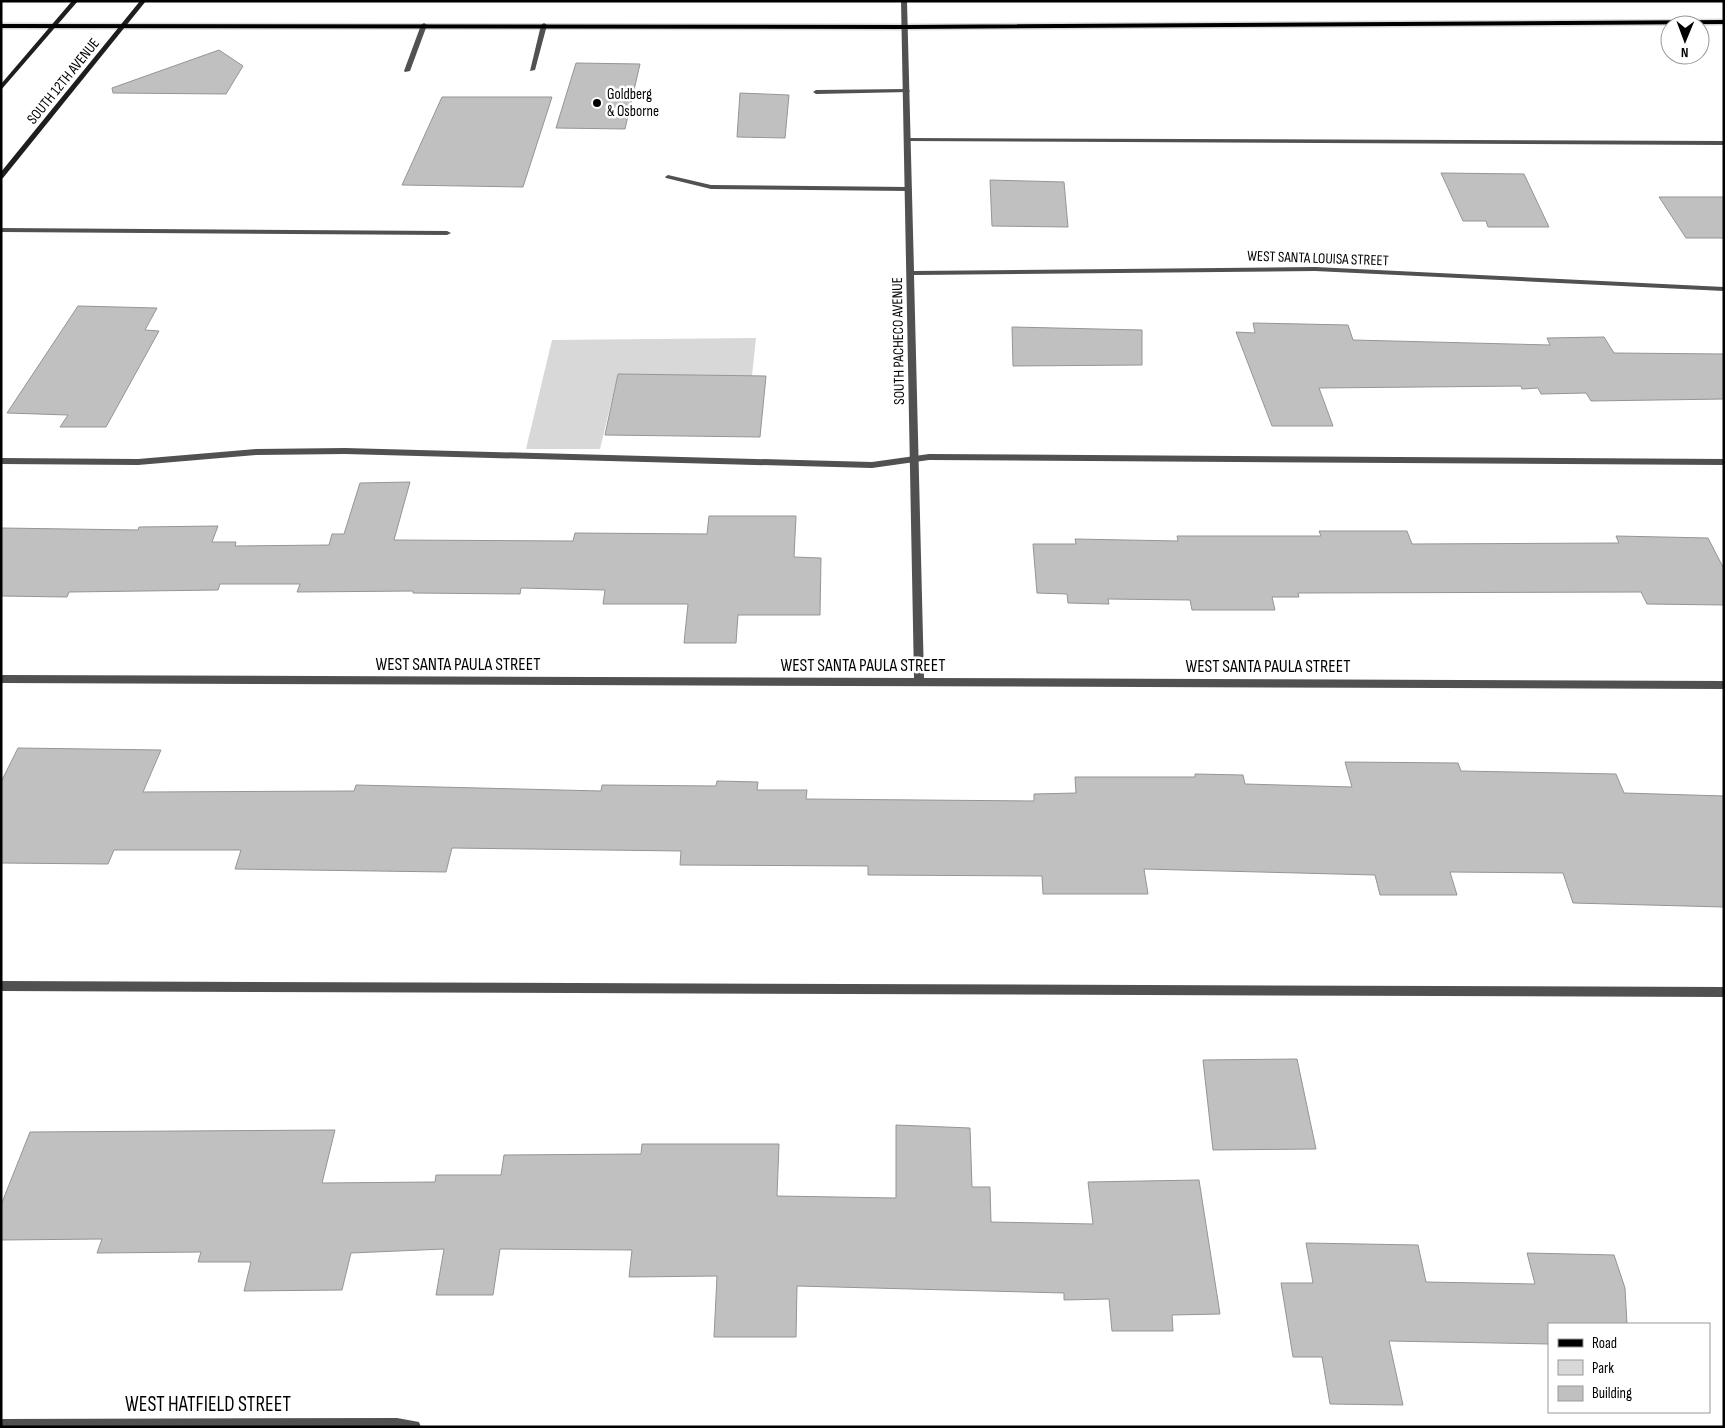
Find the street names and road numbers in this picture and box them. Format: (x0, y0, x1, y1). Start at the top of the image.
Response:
street label: SOUTH 12TH AVENUE (23, 34, 104, 128)
street label: WEST SANTA LOUISA STREET (1247, 247, 1389, 270)
street label: SOUTH PACHECO AVENUE (888, 277, 909, 405)
street label: WEST SANTA PAULA STREET (375, 654, 541, 675)
street label: WEST SANTA PAULA STREET (780, 655, 946, 676)
street label: WEST SANTA PAULA STREET (1185, 656, 1351, 677)
street label: WEST HATFIELD STREET (125, 1392, 291, 1417)

